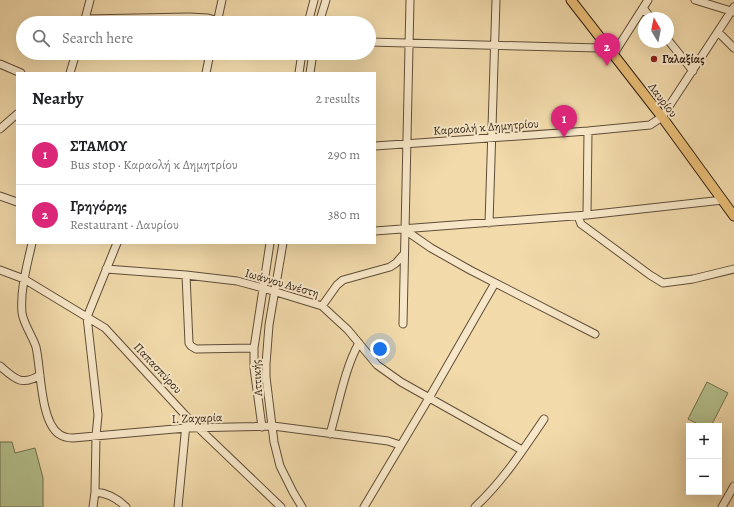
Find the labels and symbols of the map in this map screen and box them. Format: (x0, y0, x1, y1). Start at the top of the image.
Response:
north arrow (638, 12, 674, 48)
pin: 2 (594, 33, 620, 66)
place label: Γαλαξίας (662, 51, 705, 67)
marker: Γαλαξίας (649, 54, 659, 64)
street label: Λαυρίου (644, 79, 681, 121)
pin: 1 (551, 105, 577, 138)
street label: Καραολή κ Δημητρίου (433, 115, 539, 139)
street label: Ιωάννου Ανέστη (243, 265, 321, 301)
street label: Παπασπύρου (130, 339, 186, 397)
your location (370, 339, 390, 359)
street label: Αττικής (248, 359, 266, 398)
street label: Ι. Ζαχαρία (171, 409, 223, 427)

